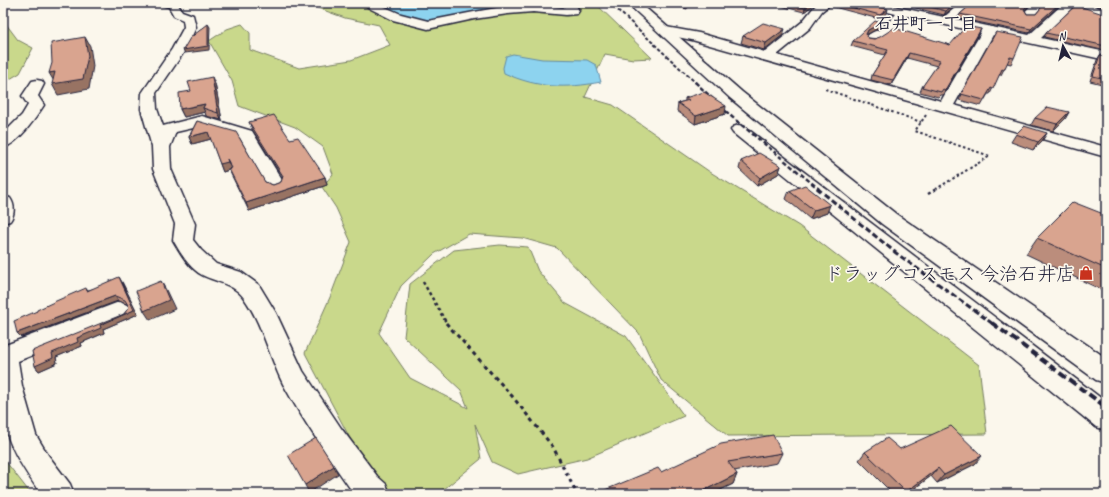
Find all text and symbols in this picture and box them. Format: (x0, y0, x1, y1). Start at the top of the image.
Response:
district label: 石井町一丁目 (875, 13, 977, 34)
north arrow (1043, 26, 1083, 66)
text: N (1057, 28, 1068, 44)
place label: ドラッグコスモス 今治石井店 (825, 262, 1075, 286)
shop icon: ドラッグコスモス 今治石井店 (1078, 265, 1094, 281)

